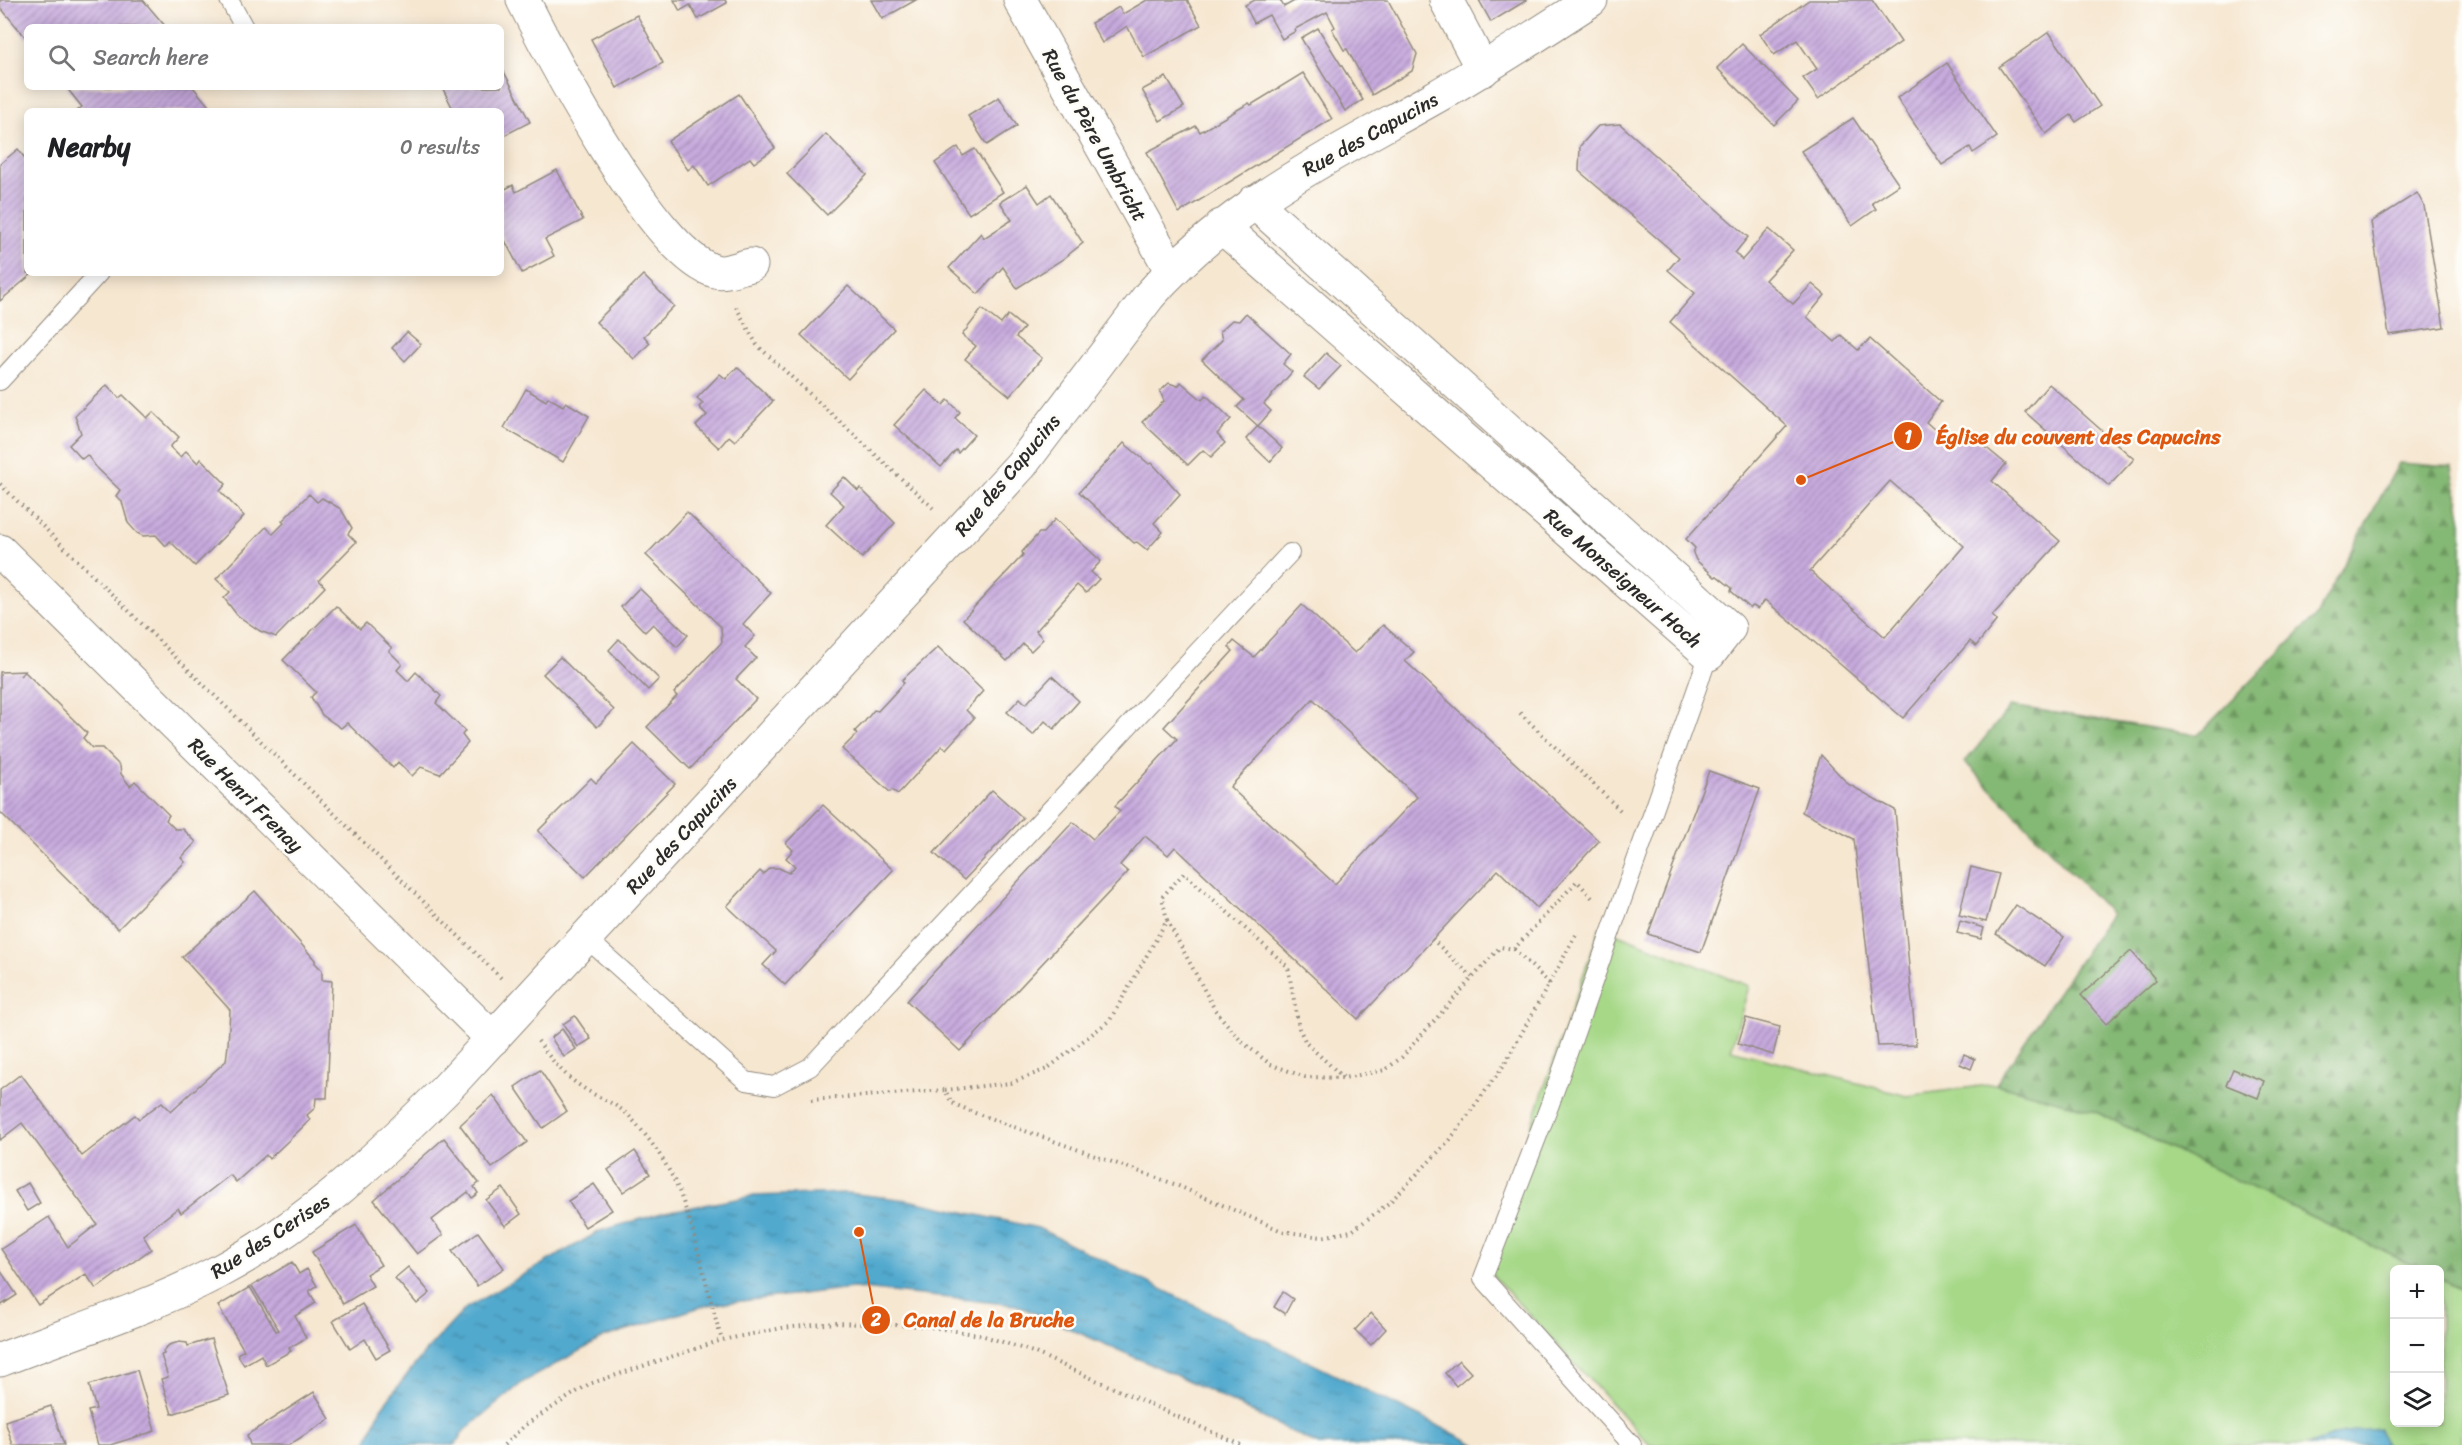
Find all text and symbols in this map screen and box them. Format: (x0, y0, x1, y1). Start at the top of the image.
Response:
search box (24, 24, 504, 90)
text: Search here (93, 38, 209, 77)
icon: search (45, 41, 78, 74)
street label: Rue du Père Umbricht (1032, 42, 1157, 229)
street label: Rue des Capucins (1296, 82, 1446, 186)
text: Nearby (48, 124, 130, 170)
text: 0 results (400, 130, 480, 165)
street label: Rue des Capucins (945, 406, 1070, 544)
callout: Église du couvent des Capucins (1893, 417, 2232, 456)
text: Église du couvent des Capucins (1935, 418, 2221, 456)
text: 1 (1904, 421, 1912, 453)
street label: Rue Monseigneur Hoch (1536, 499, 1710, 657)
street label: Rue Henri Frenay (179, 729, 312, 862)
street label: Rue des Capucins (617, 768, 746, 903)
street label: Rue des Cerises (203, 1184, 338, 1289)
map controls (2390, 1265, 2444, 1427)
button: + (2390, 1265, 2444, 1319)
callout: Canal de la Bruche (861, 1300, 1086, 1339)
text: Canal de la Bruche (903, 1301, 1075, 1339)
text: 2 (870, 1304, 882, 1336)
button: − (2390, 1319, 2444, 1373)
button: layers (2390, 1373, 2444, 1427)

